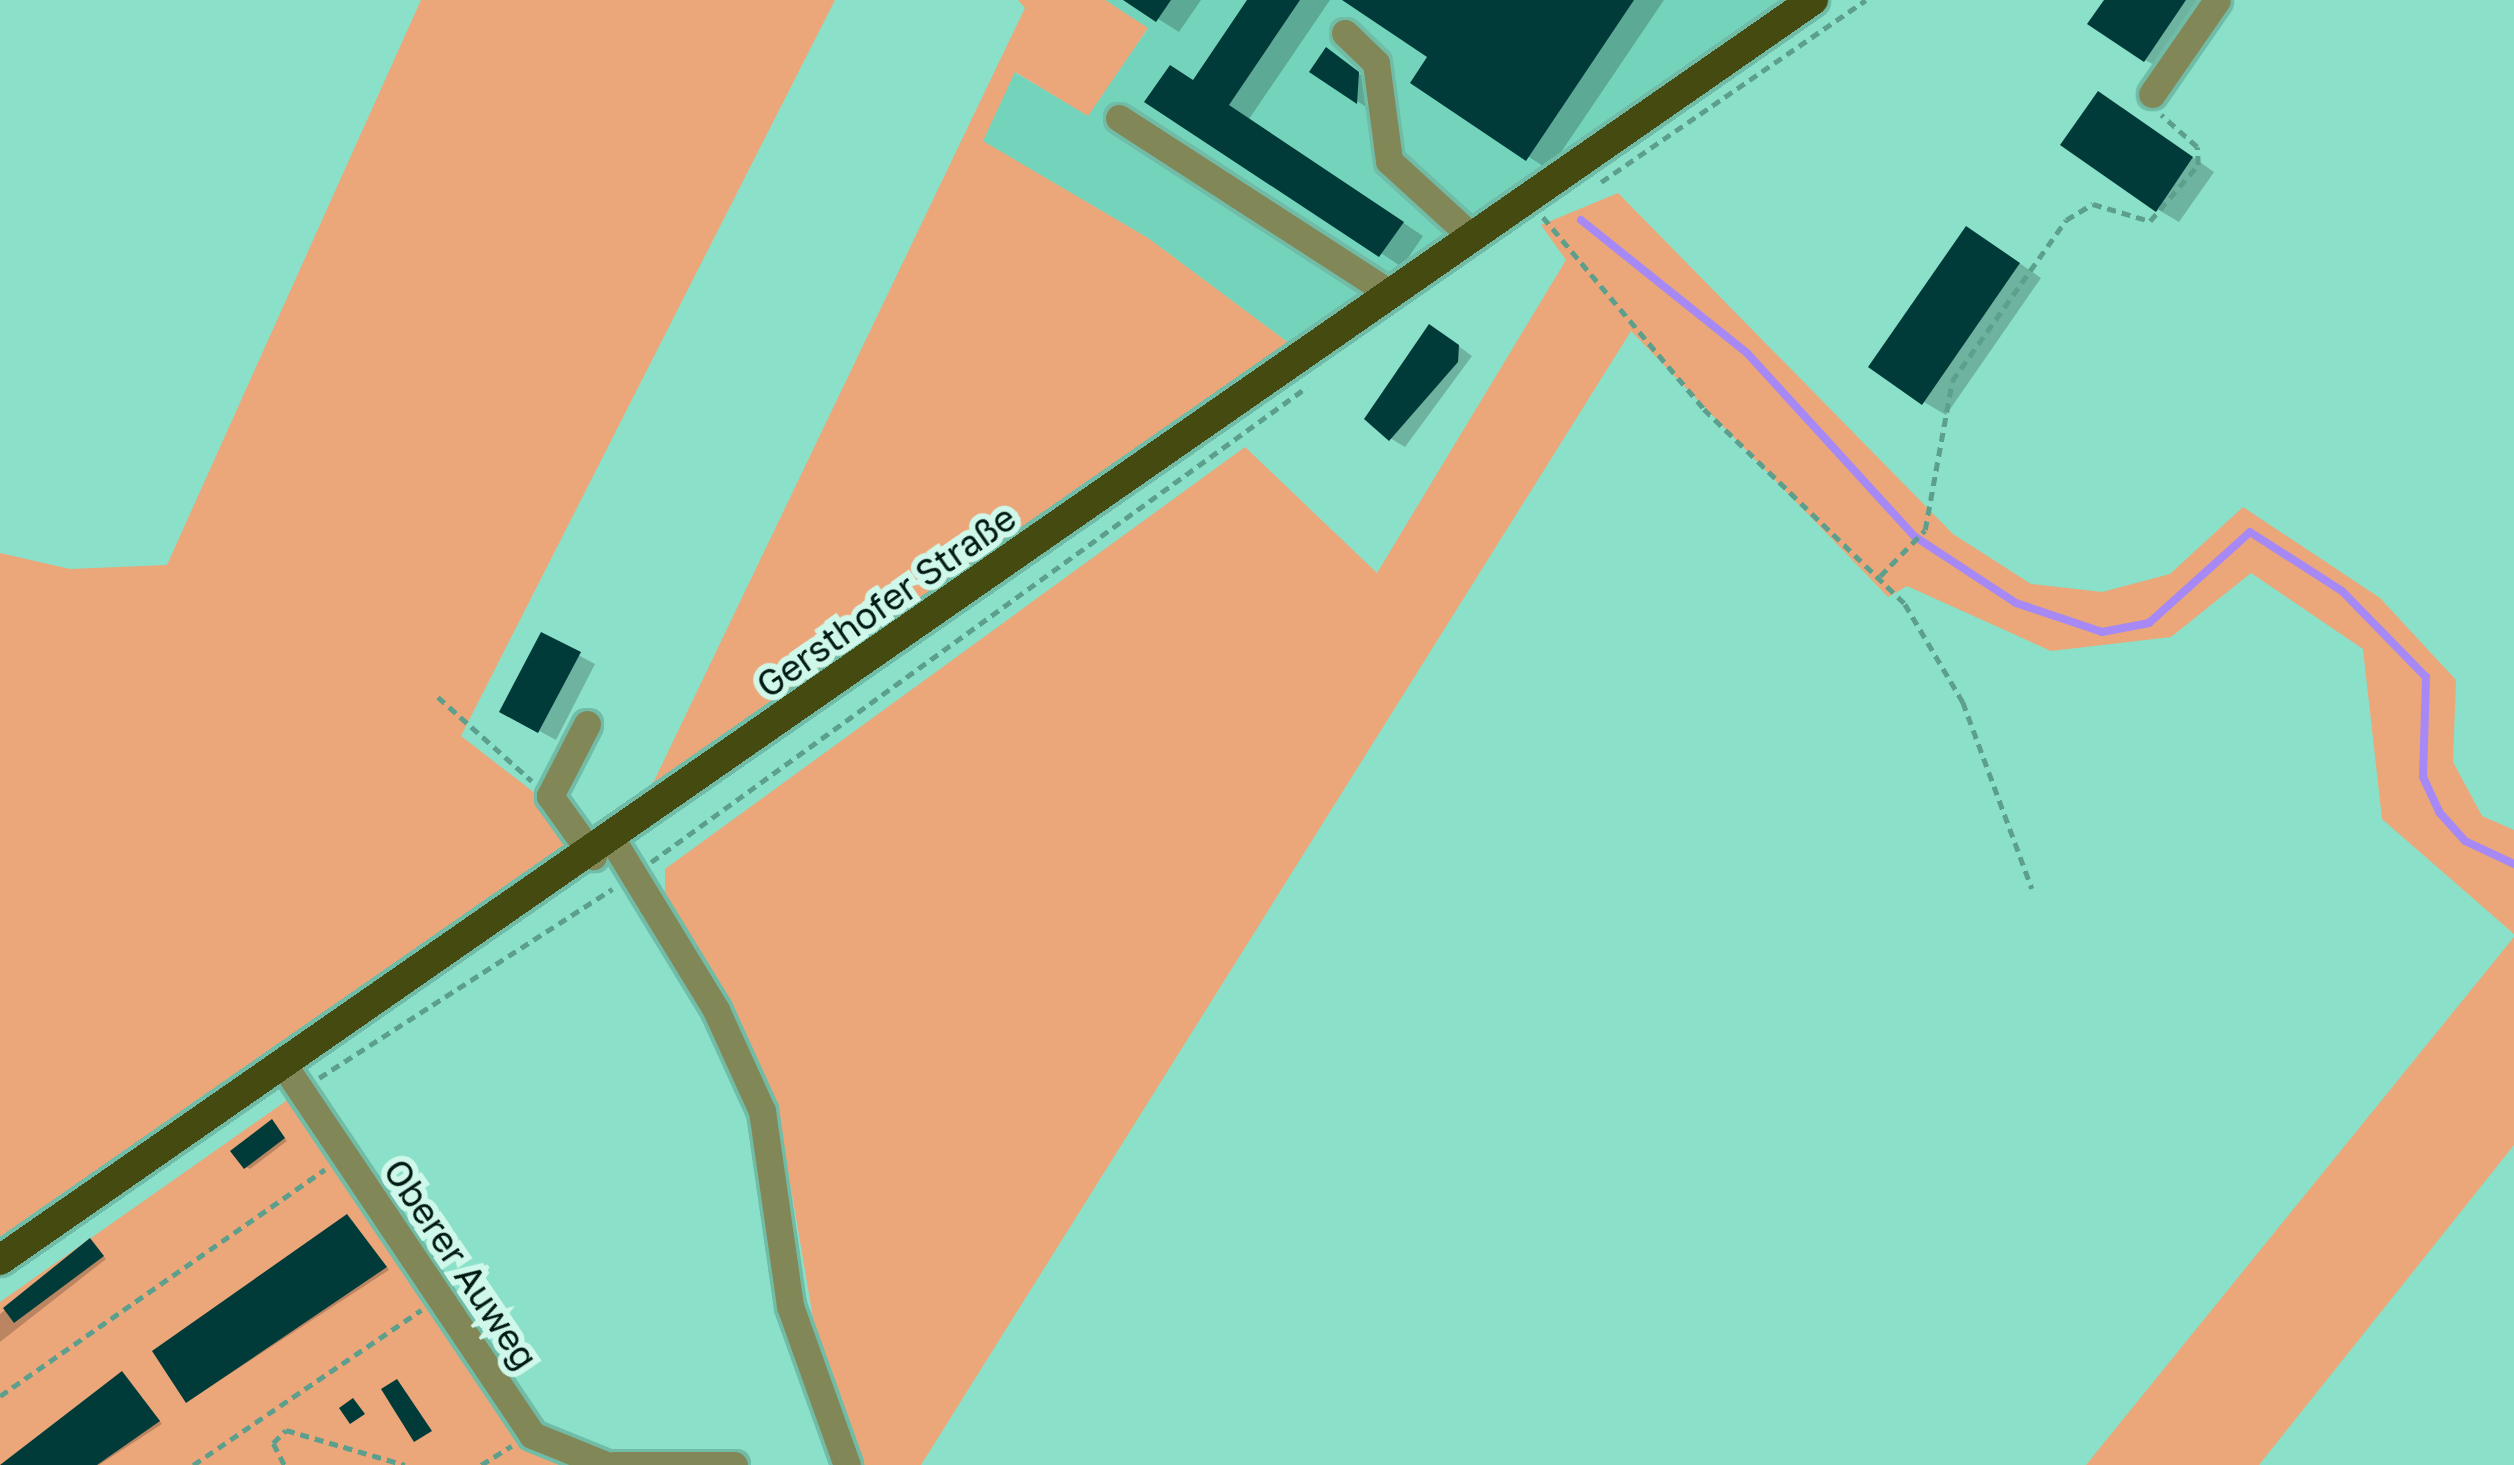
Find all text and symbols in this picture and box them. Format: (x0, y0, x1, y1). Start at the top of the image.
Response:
street label: Gersthofer Straße (748, 495, 1024, 707)
street label: Oberer Auweg (375, 1151, 547, 1377)

